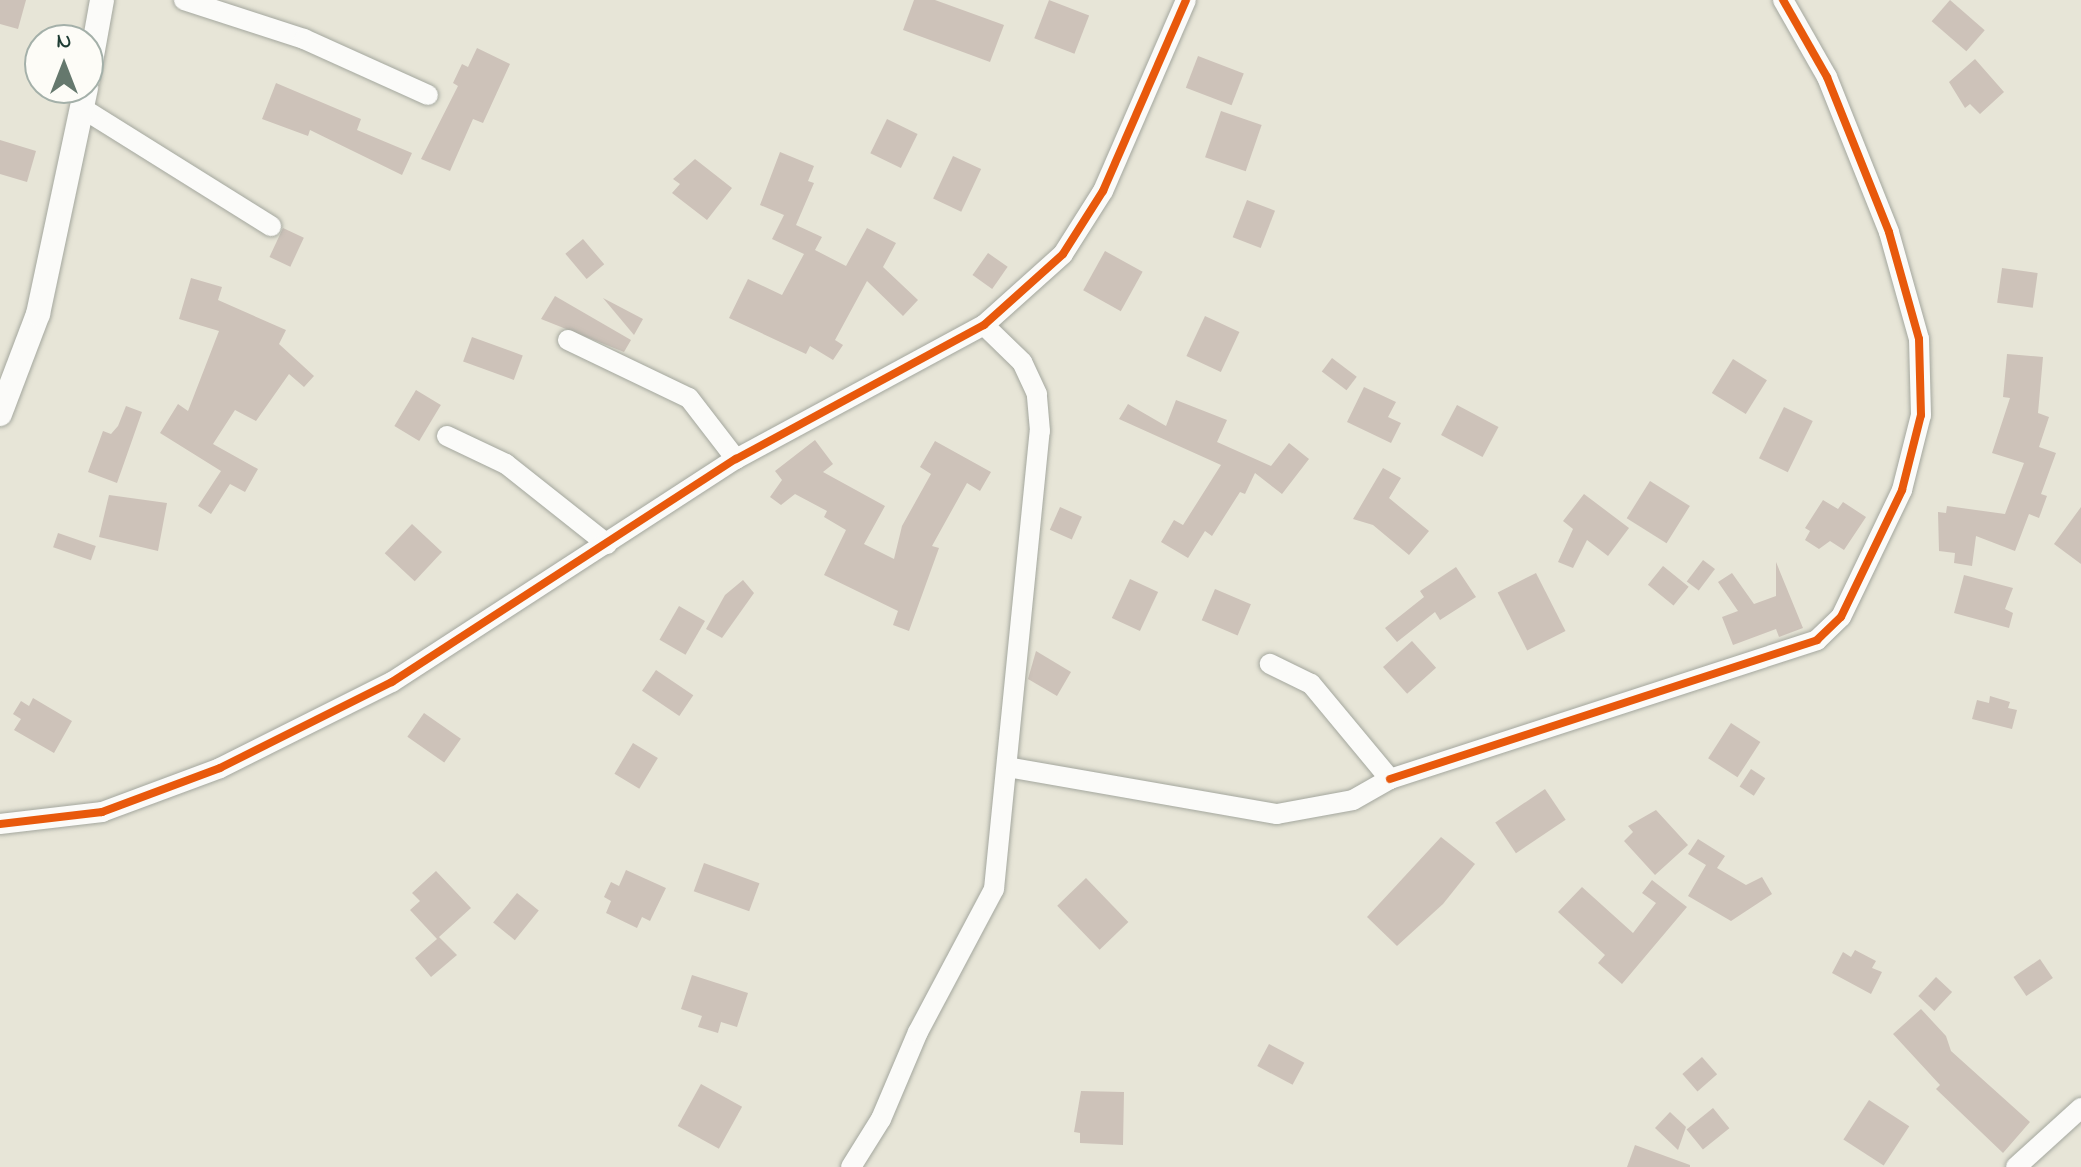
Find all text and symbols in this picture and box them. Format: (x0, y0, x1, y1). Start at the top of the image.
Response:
north arrow (24, 24, 104, 104)
text: N (57, 26, 71, 58)

